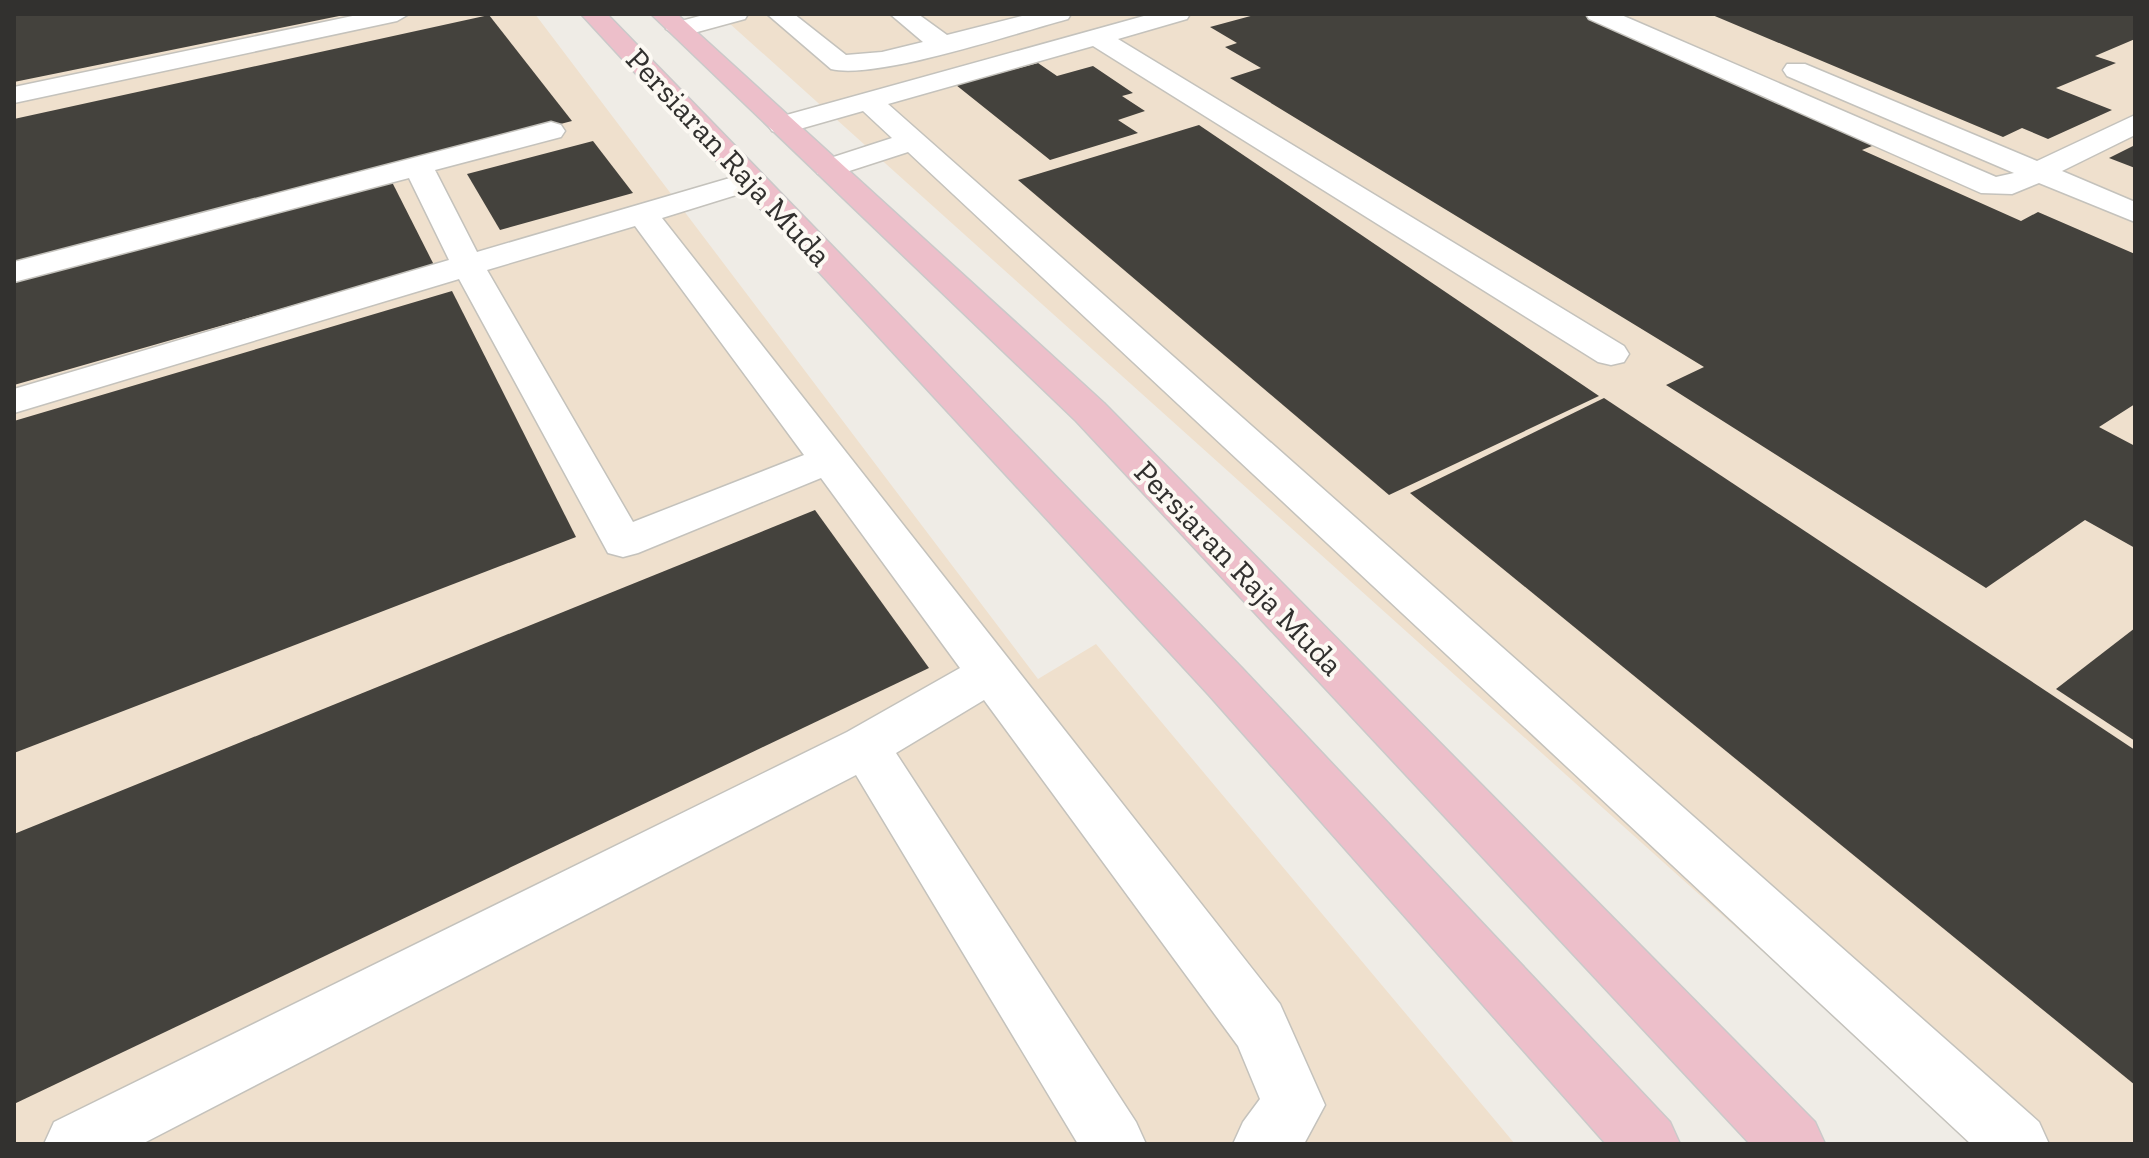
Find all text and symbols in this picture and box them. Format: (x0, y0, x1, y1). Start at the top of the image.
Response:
street label: Persiaran Raja Muda (618, 40, 840, 274)
street label: Persiaran Raja Muda (1127, 453, 1351, 683)

